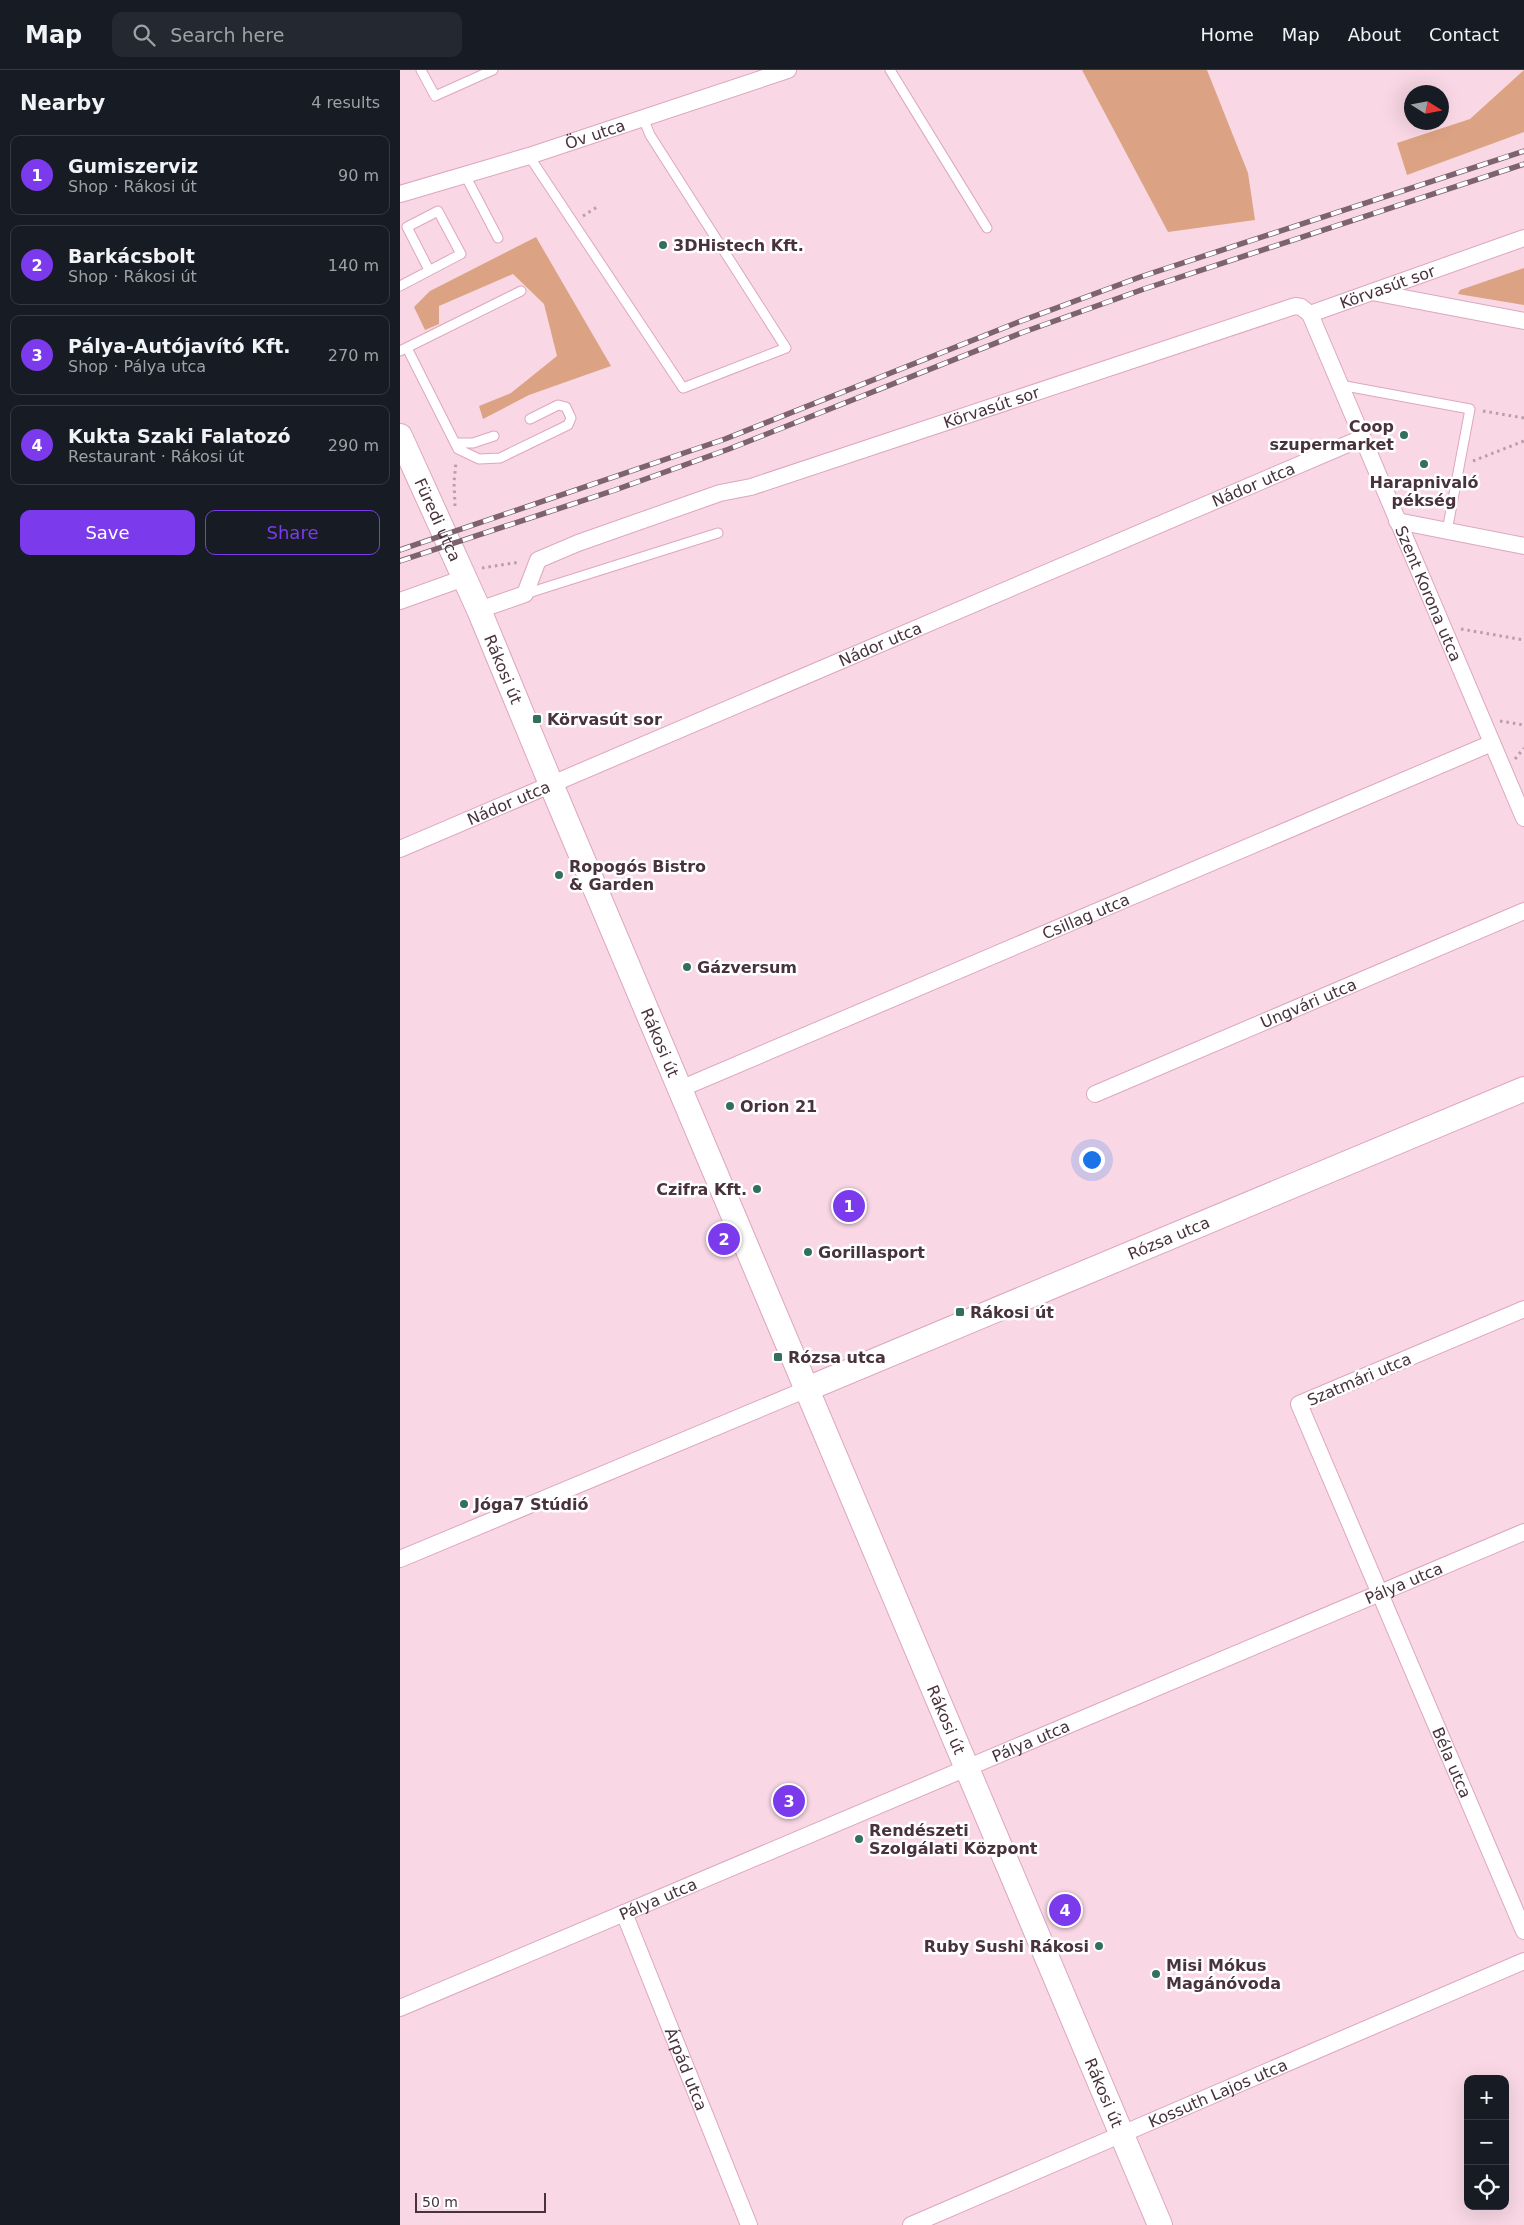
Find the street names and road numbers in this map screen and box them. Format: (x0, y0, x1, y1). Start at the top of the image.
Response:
street label: Öv utca (563, 116, 628, 153)
street label: Körvasút sor (1337, 261, 1438, 313)
street label: Körvasút sor (941, 383, 1042, 432)
street label: Nádor utca (1209, 459, 1298, 511)
street label: Füredi utca (410, 475, 465, 565)
street label: Szent Korona utca (1391, 523, 1465, 664)
street label: Nádor utca (836, 618, 925, 670)
street label: Rákosi út (480, 632, 526, 707)
street label: Nádor utca (464, 777, 553, 829)
street label: Csillag utca (1039, 890, 1132, 944)
street label: Ungvári utca (1258, 975, 1359, 1032)
street label: Rákosi út (637, 1005, 683, 1080)
street label: Rózsa utca (1125, 1213, 1213, 1264)
street label: Szatmári utca (1304, 1349, 1414, 1410)
street label: Pálya utca (1362, 1559, 1446, 1608)
street label: Rákosi út (923, 1682, 969, 1757)
street label: Pálya utca (989, 1716, 1073, 1766)
street label: Béla utca (1428, 1724, 1475, 1801)
street label: Pálya utca (616, 1874, 700, 1924)
street label: Árpád utca (661, 2025, 711, 2113)
street label: Rákosi út (1081, 2055, 1127, 2130)
street label: Kossuth Lajos utca (1146, 2055, 1290, 2132)

